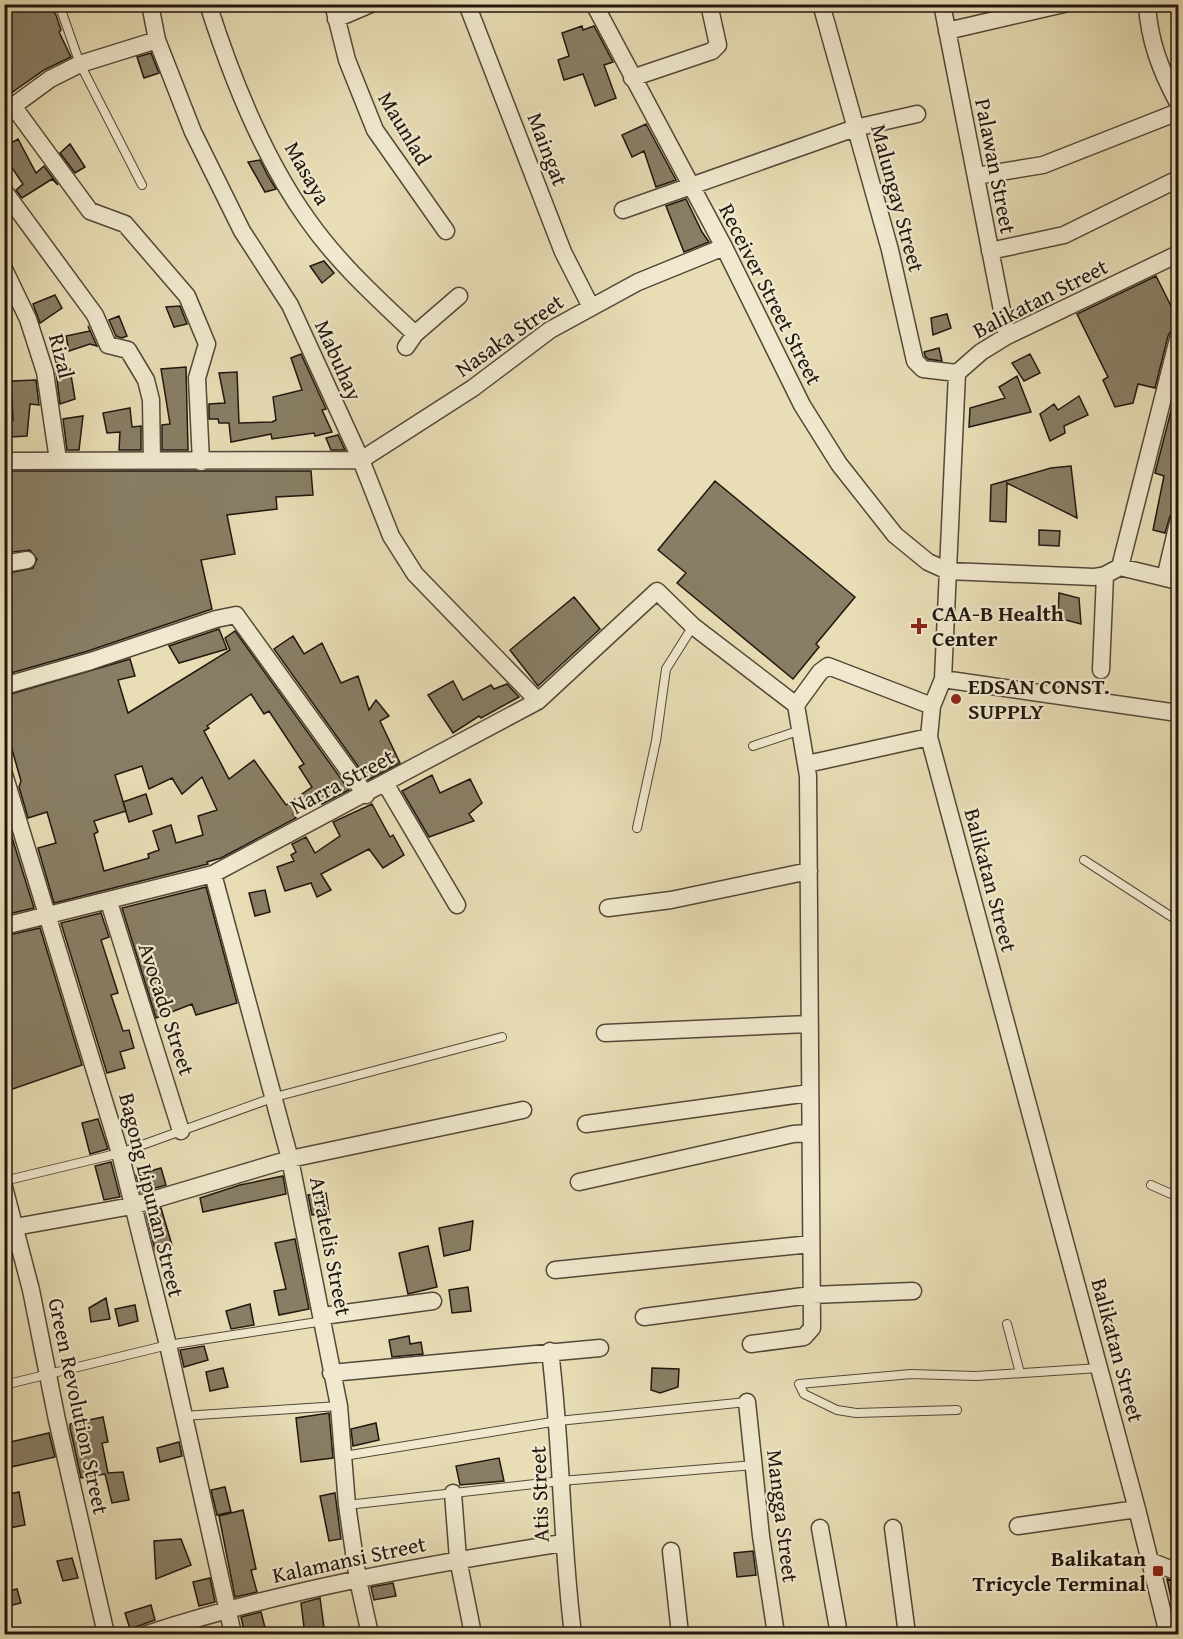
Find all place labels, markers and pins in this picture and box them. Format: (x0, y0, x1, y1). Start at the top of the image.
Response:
place label: CAA-B Health Center (932, 597, 1064, 654)
marker: CAA-B Health Center (910, 617, 928, 635)
place label: EDSAN CONST. SUPPLY (968, 670, 1110, 727)
marker: EDSAN CONST. SUPPLY (949, 692, 963, 706)
place label: Balikatan Tricycle Terminal (973, 1542, 1146, 1599)
marker: Balikatan Tricycle Terminal (1151, 1564, 1165, 1578)

